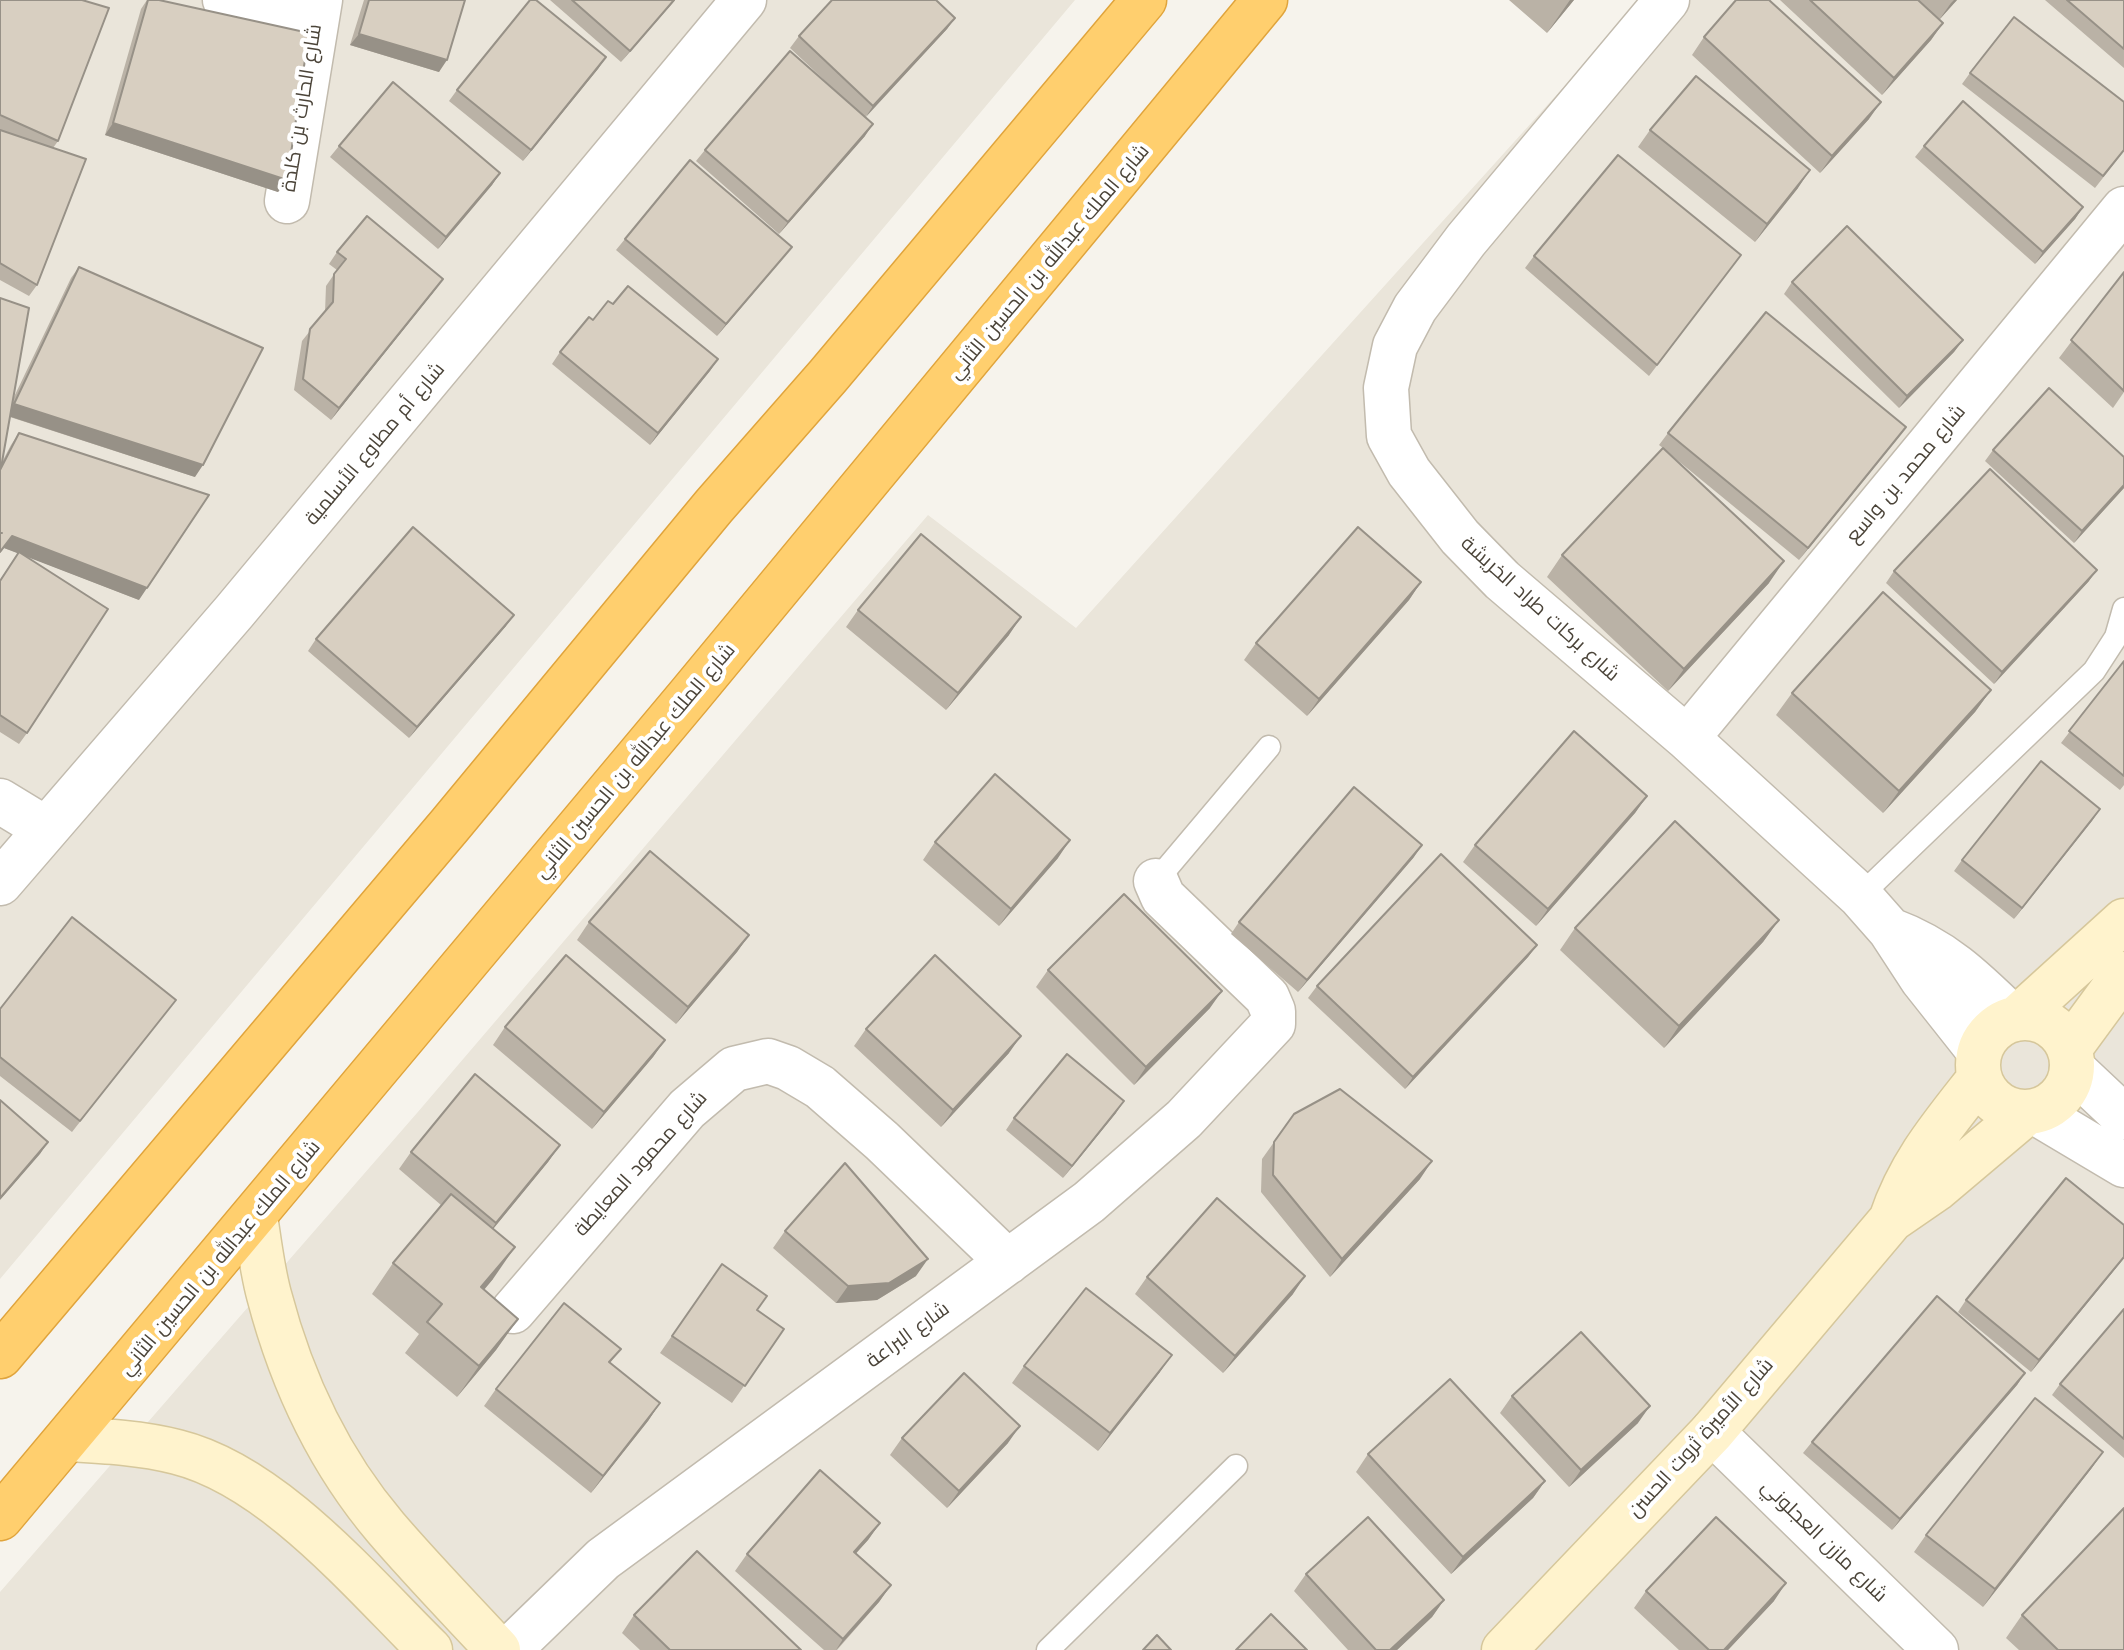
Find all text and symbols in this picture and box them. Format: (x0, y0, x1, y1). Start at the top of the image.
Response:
street label: شارع الحارث بن كلدة (277, 22, 327, 194)
street label: شارع الملك عبدالله بن الحسين الثاني (944, 140, 1154, 384)
street label: شارع أم مطاوع الأسلمية (300, 358, 450, 530)
street label: شارع محمد بن واسع (1841, 400, 1971, 548)
street label: شارع بركات طراد الخريشة (1456, 531, 1624, 687)
street label: شارع الملك عبدالله بن الحسين الثاني (530, 639, 740, 883)
street label: شارع محمود المعايطة (570, 1087, 712, 1241)
street label: شارع الملك عبدالله بن الحسين الثاني (115, 1136, 325, 1380)
street label: شارع البراعة (862, 1297, 954, 1373)
street label: شارع الأميرة ثروت الحسن (1623, 1354, 1779, 1522)
street label: شارع مازن العجلوني (1756, 1475, 1892, 1607)

